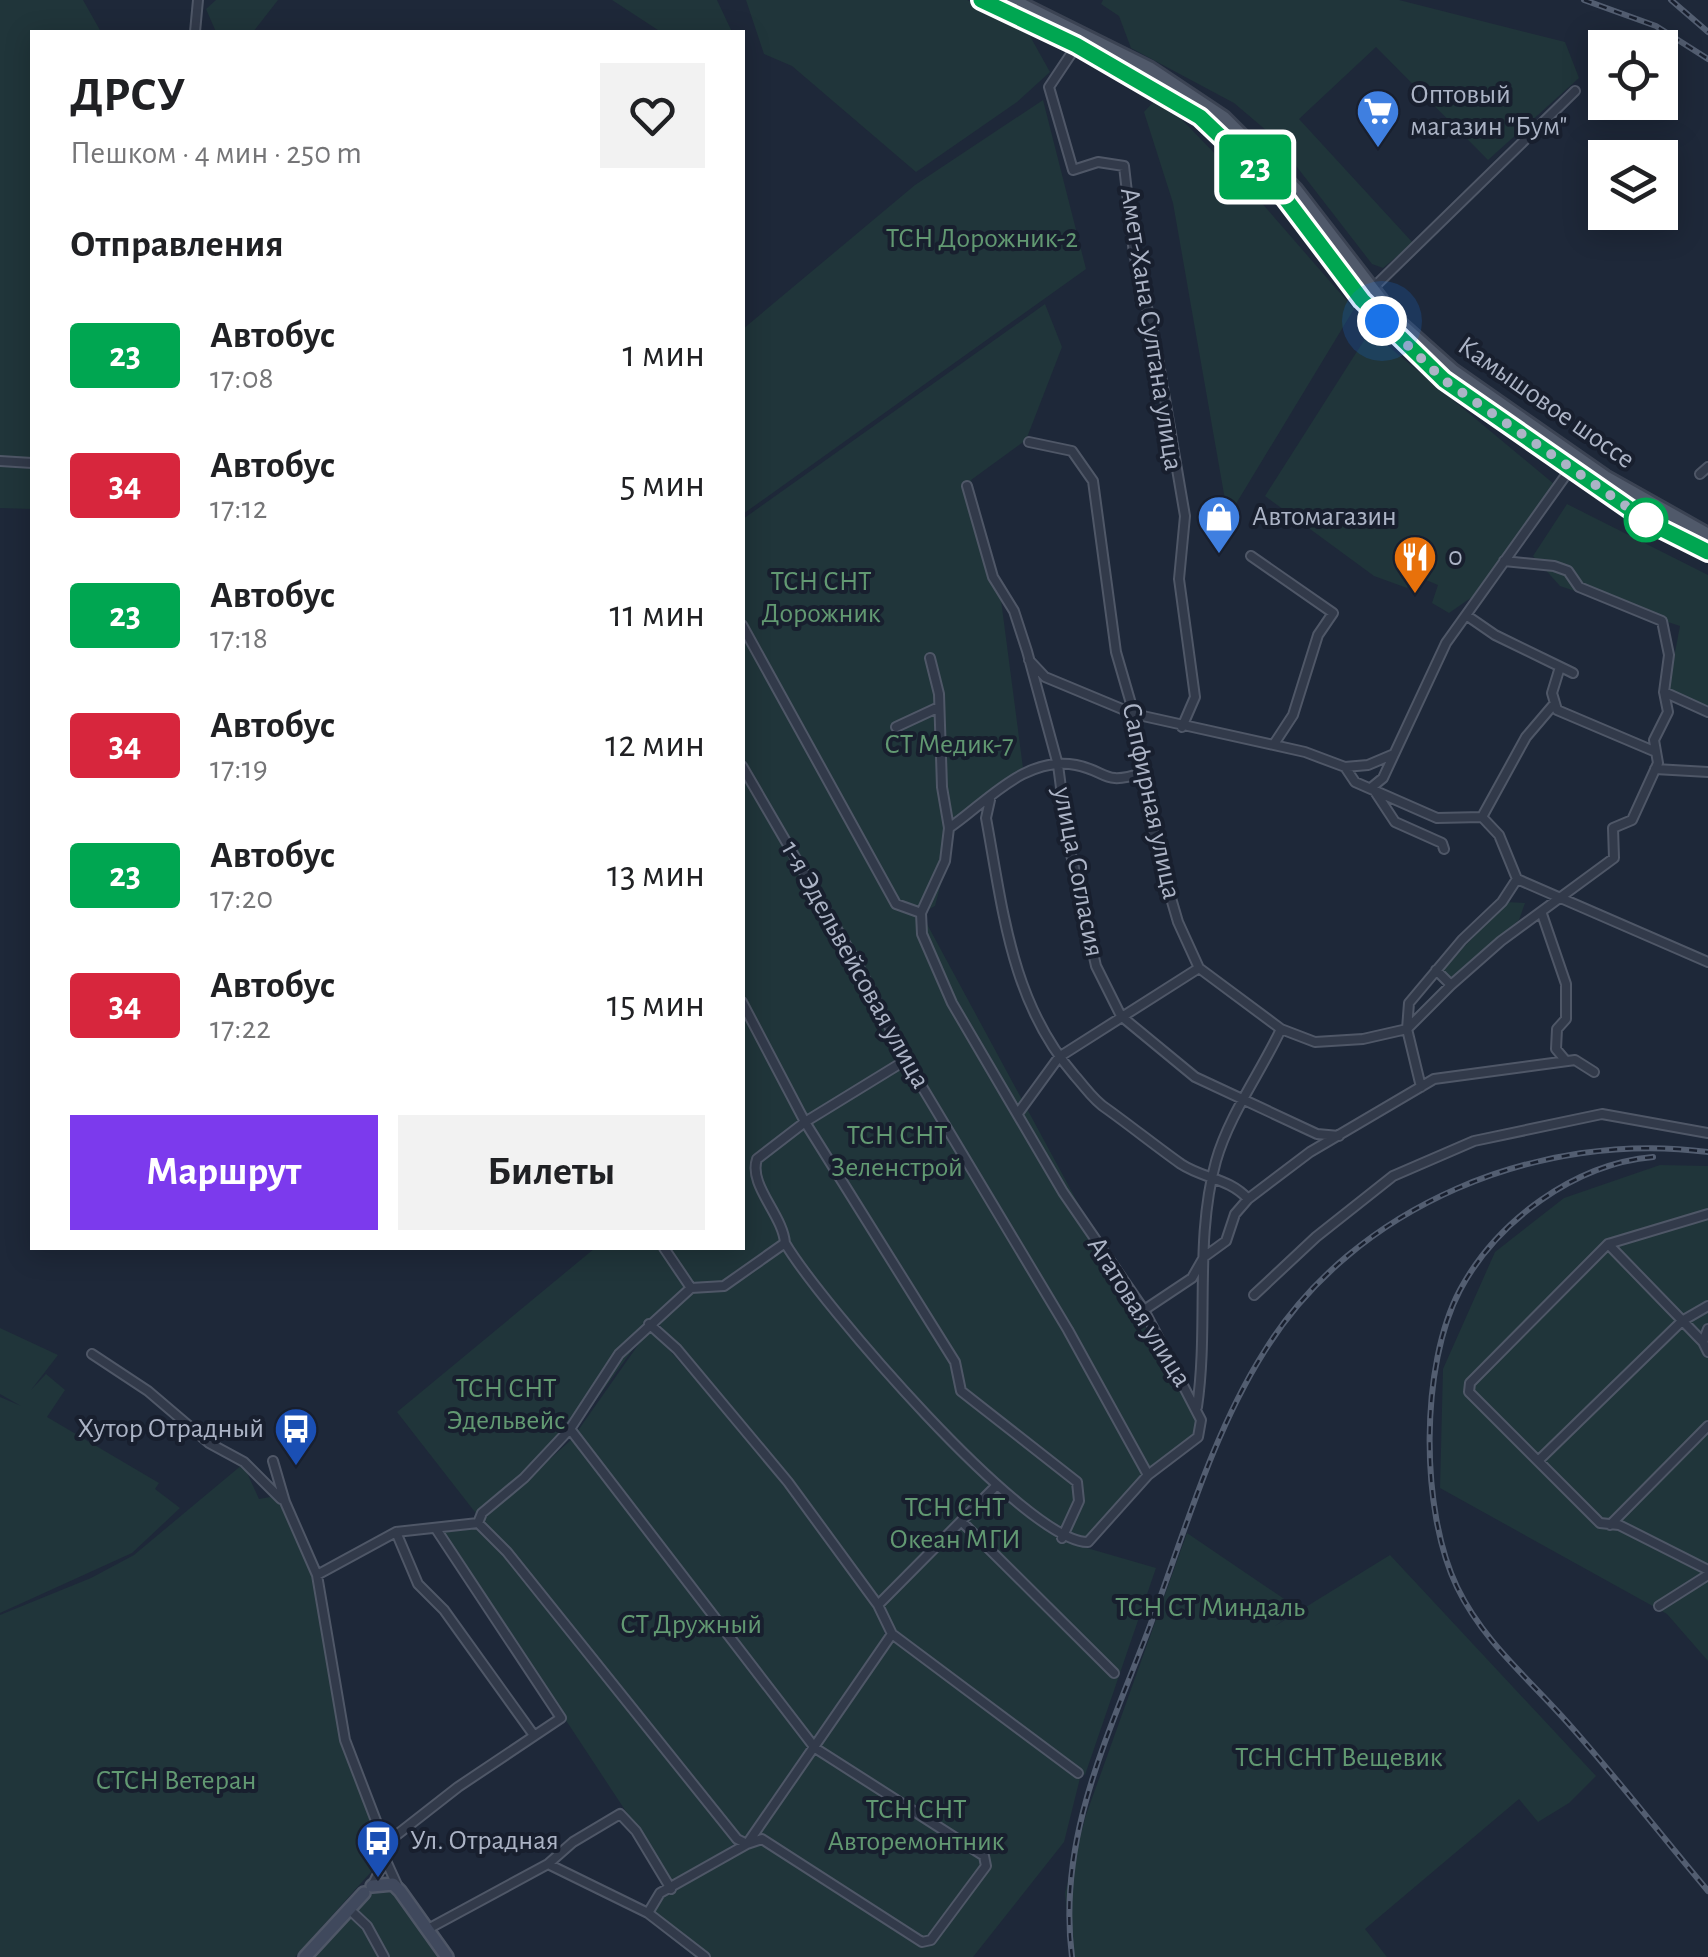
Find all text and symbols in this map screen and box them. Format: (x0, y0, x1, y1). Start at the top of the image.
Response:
map controls (1588, 30, 1678, 230)
button: locate (1588, 30, 1678, 120)
button: heart (600, 63, 705, 168)
text: ДРСУ (70, 72, 185, 120)
place label: Оптовый магазин "Бум" (1410, 81, 1567, 141)
supermarket icon: Оптовый магазин "Бум" (1355, 88, 1401, 149)
line badge: 23 (1210, 134, 1300, 200)
text: Пешком · 4 мин · 250 m (70, 137, 362, 169)
button: layers (1588, 140, 1678, 230)
text: 23 (1239, 150, 1271, 185)
street label: Амет-Хана Султана улица (1115, 186, 1187, 473)
park label: ТСН Дорожник-2 (886, 225, 1078, 253)
text: Отправления (70, 226, 284, 264)
your location (1357, 296, 1407, 346)
text: Автобус (210, 317, 335, 355)
street label: Камышовое шоссе (1453, 332, 1639, 474)
text: 1 мин (623, 336, 705, 374)
text: 23 (109, 338, 141, 373)
text: 17:08 (210, 362, 274, 394)
text: Автобус (210, 447, 335, 485)
text: 5 мин (620, 466, 705, 504)
text: 34 (109, 468, 141, 503)
text: 17:12 (210, 492, 267, 524)
shop icon: Автомагазин (1196, 494, 1242, 555)
unlabelled marker (1625, 499, 1667, 541)
place label: Автомагазин (1252, 503, 1397, 531)
restaurant icon: 0 (1392, 534, 1438, 595)
place label: 0 (1448, 543, 1463, 571)
park label: ТСН СНТ Дорожник (761, 568, 881, 628)
text: Автобус (210, 577, 335, 615)
text: 11 мин (609, 596, 705, 634)
text: 23 (109, 598, 141, 633)
text: 17:18 (210, 622, 268, 654)
street label: Сапфирная улица (1117, 700, 1186, 902)
text: Автобус (210, 707, 335, 745)
text: 12 мин (605, 726, 705, 764)
text: 34 (109, 728, 141, 763)
park label: СТ Медик-7 (884, 731, 1014, 759)
text: 17:19 (210, 752, 268, 784)
street label: улица Согласия (1048, 784, 1108, 959)
text: Автобус (210, 837, 335, 875)
street label: 1-я Эдельвейсовая улица (775, 837, 935, 1094)
text: 13 мин (607, 856, 705, 894)
text: 23 (109, 858, 141, 893)
text: 17:20 (210, 882, 273, 914)
text: Автобус (210, 967, 335, 1005)
text: 15 мин (607, 986, 705, 1024)
text: 34 (109, 988, 141, 1023)
text: 17:22 (210, 1012, 271, 1044)
button: Маршрут (70, 1115, 378, 1230)
button: Билеты (398, 1115, 705, 1230)
park label: ТСН СНТ Зеленстрой (831, 1122, 963, 1182)
street label: Агатовая улица (1082, 1232, 1196, 1392)
park label: ТСН СНТ Эдельвейс (446, 1375, 566, 1435)
bus stop icon: Хутор Отрадный (273, 1406, 319, 1467)
place label: Хутор Отрадный (78, 1415, 264, 1443)
park label: ТСН СНТ Океан МГИ (889, 1494, 1021, 1554)
park label: ТСН СТ Миндаль (1115, 1594, 1305, 1622)
park label: СТ Дружный (620, 1611, 762, 1639)
park label: ТСН СНТ Вещевик (1235, 1744, 1443, 1772)
park label: СТСН Ветеран (96, 1767, 256, 1795)
park label: ТСН СНТ Авторемонтник (828, 1796, 1005, 1856)
bus stop icon: Ул. Отрадная (355, 1818, 401, 1879)
place label: Ул. Отрадная (410, 1827, 559, 1855)

